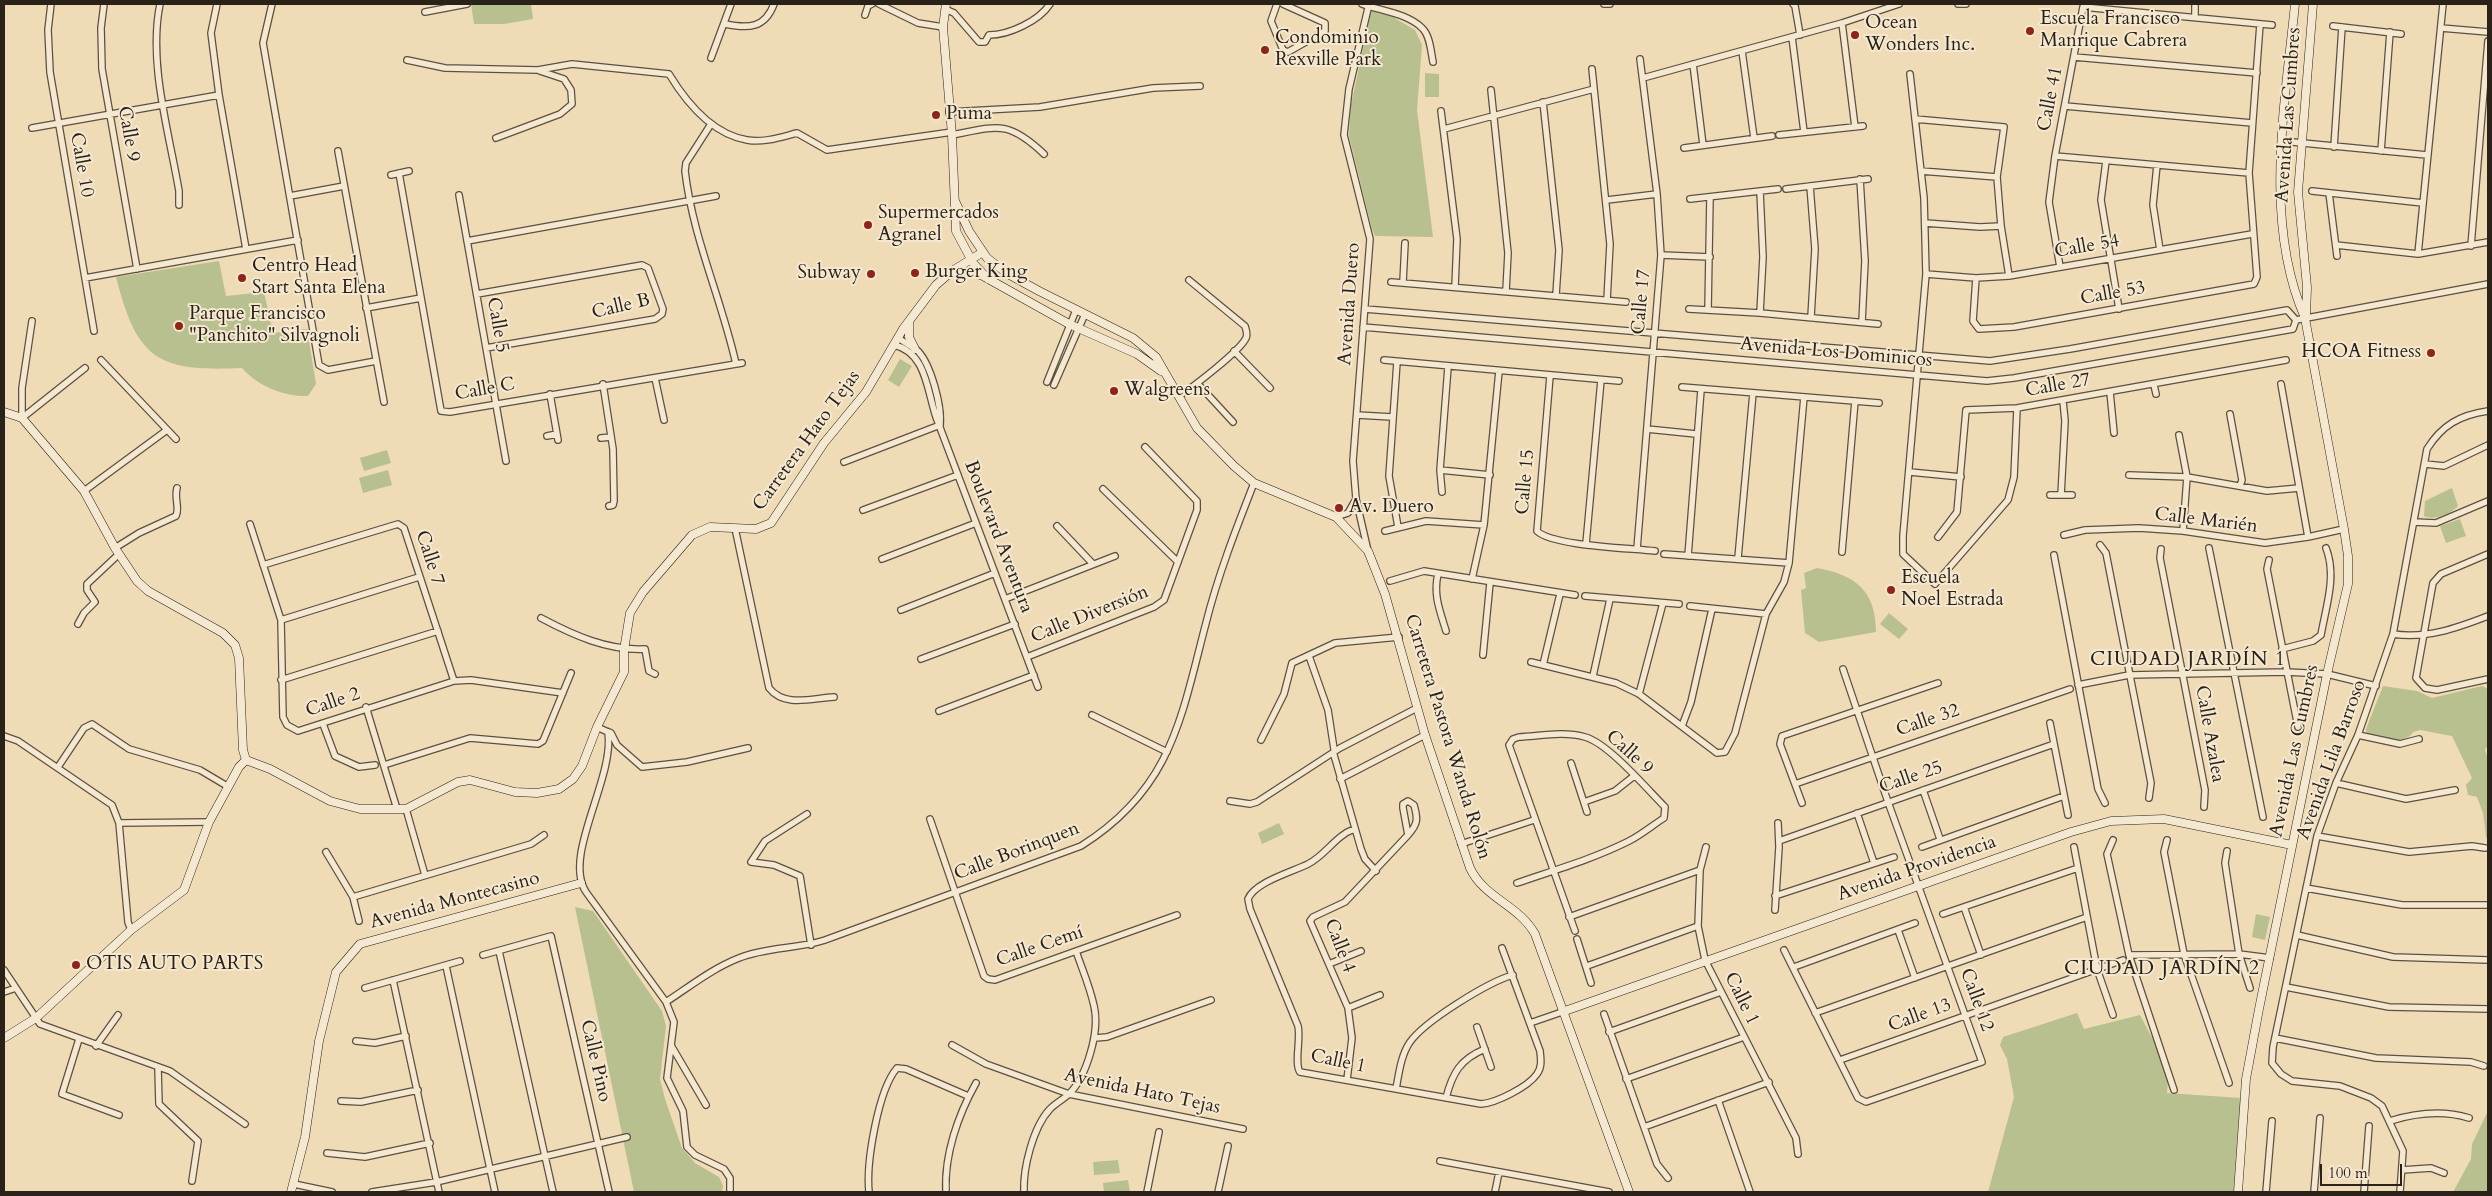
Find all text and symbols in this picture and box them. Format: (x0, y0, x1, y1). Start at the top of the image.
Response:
place label: Escuela Francisco Manrique Cabrera (2040, 9, 2187, 53)
place label: Ocean Wonders Inc. (1865, 13, 1975, 57)
marker: Escuela Francisco Manrique Cabrera (2024, 25, 2036, 37)
street label: Avenida Las Cumbres (2272, 27, 2306, 203)
place label: Condominio Rexville Park (1275, 28, 1381, 72)
marker: Ocean Wonders Inc. (1849, 29, 1861, 41)
marker: Condominio Rexville Park (1259, 44, 1271, 56)
street label: Calle 41 (2034, 65, 2068, 133)
place label: Puma (946, 104, 992, 126)
street label: Calle 9 (112, 105, 144, 163)
marker: Puma (930, 109, 942, 121)
street label: Calle 10 (64, 131, 98, 199)
place label: Supermercados Agranel (878, 203, 999, 247)
marker: Supermercados Agranel (862, 219, 874, 231)
street label: Calle 54 (2053, 230, 2121, 264)
street label: Avenida Duero (1334, 242, 1366, 366)
place label: Centro Head Start Santa Elena (252, 256, 386, 300)
place label: Burger King (925, 262, 1028, 284)
place label: Subway (797, 263, 861, 285)
marker: Burger King (909, 267, 921, 279)
marker: Subway (865, 268, 877, 280)
street label: Calle 17 (1628, 268, 1656, 336)
marker: Centro Head Start Santa Elena (236, 272, 248, 284)
street label: Calle 53 (2079, 277, 2147, 311)
street label: Calle B (590, 289, 652, 325)
street label: Calle 5 (481, 296, 513, 354)
place label: Parque Francisco "Panchito" Silvagnoli (189, 304, 360, 348)
marker: Parque Francisco "Panchito" Silvagnoli (173, 320, 185, 332)
street label: Avenida Los Dominicos (1739, 333, 1933, 373)
place label: HCOA Fitness (2301, 342, 2421, 364)
marker: HCOA Fitness (2425, 347, 2437, 359)
street label: Carretera Hato Tejas (748, 366, 866, 516)
street label: Calle 27 (2024, 369, 2092, 403)
street label: Calle C (453, 374, 517, 406)
place label: Walgreens (1124, 380, 1210, 402)
marker: Walgreens (1108, 385, 1120, 397)
street label: Calle 15 (1512, 448, 1540, 516)
street label: Boulevard Aventura (958, 458, 1038, 616)
place label: Av. Duero (1349, 497, 1434, 519)
marker: Av. Duero (1333, 502, 1345, 514)
street label: Calle Marién (2153, 503, 2259, 539)
street label: Calle 7 (410, 528, 448, 588)
place label: Escuela Noel Estrada (1901, 568, 2004, 612)
street label: Calle Diversión (1028, 581, 1152, 649)
marker: Escuela Noel Estrada (1885, 584, 1897, 596)
street label: Carretera Pastora Wanda Rolón (1399, 612, 1495, 862)
district label: CIUDAD JARDÍN 1 (2088, 648, 2288, 672)
street label: Avenida Las Cumbres (2266, 663, 2324, 839)
street label: Avenida Lila Barroso (2293, 677, 2371, 843)
street label: Calle 2 (303, 683, 363, 723)
street label: Calle Azalea (2189, 684, 2229, 784)
street label: Calle 32 (1893, 700, 1963, 742)
street label: Calle 9 (1601, 726, 1657, 780)
street label: Calle 25 (1876, 757, 1946, 799)
street label: Calle Borinquen (951, 818, 1083, 886)
street label: Avenida Providencia (1835, 831, 1999, 907)
street label: Avenida Montecasino (368, 867, 542, 935)
street label: Calle 4 (1318, 916, 1360, 976)
street label: Calle Cemí (993, 921, 1087, 973)
place label: OTIS AUTO PARTS (86, 954, 263, 976)
district label: CIUDAD JARDÍN 2 (2062, 957, 2262, 981)
marker: OTIS AUTO PARTS (70, 959, 82, 971)
street label: Calle 12 (1954, 965, 1998, 1035)
street label: Calle 1 (1719, 969, 1763, 1029)
street label: Calle 13 (1885, 994, 1955, 1038)
street label: Calle Pino (574, 1018, 616, 1104)
street label: Calle 1 (1308, 1045, 1368, 1079)
street label: Avenida Hato Tejas (1062, 1064, 1222, 1120)
scale bar (2322, 1154, 2404, 1186)
text: 100 m (2328, 1163, 2368, 1183)

